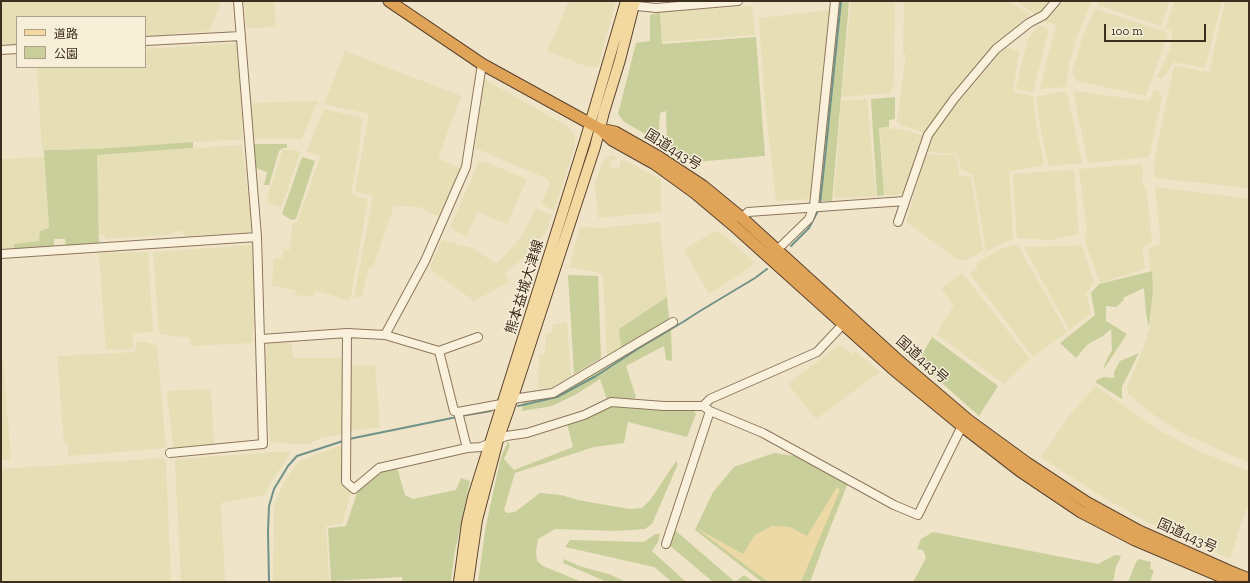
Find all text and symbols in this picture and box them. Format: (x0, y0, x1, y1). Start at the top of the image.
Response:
legend (16, 16, 146, 68)
scale bar (1106, 16, 1208, 42)
text: 100 m (1111, 24, 1143, 38)
text: 道路 (54, 27, 78, 41)
text: 公園 (54, 47, 78, 61)
street label: 国道443号 (641, 126, 705, 174)
street label: 熊本益城大津線 (503, 238, 547, 336)
street label: 国道443号 (892, 333, 952, 387)
street label: 国道443号 (1154, 515, 1220, 557)

